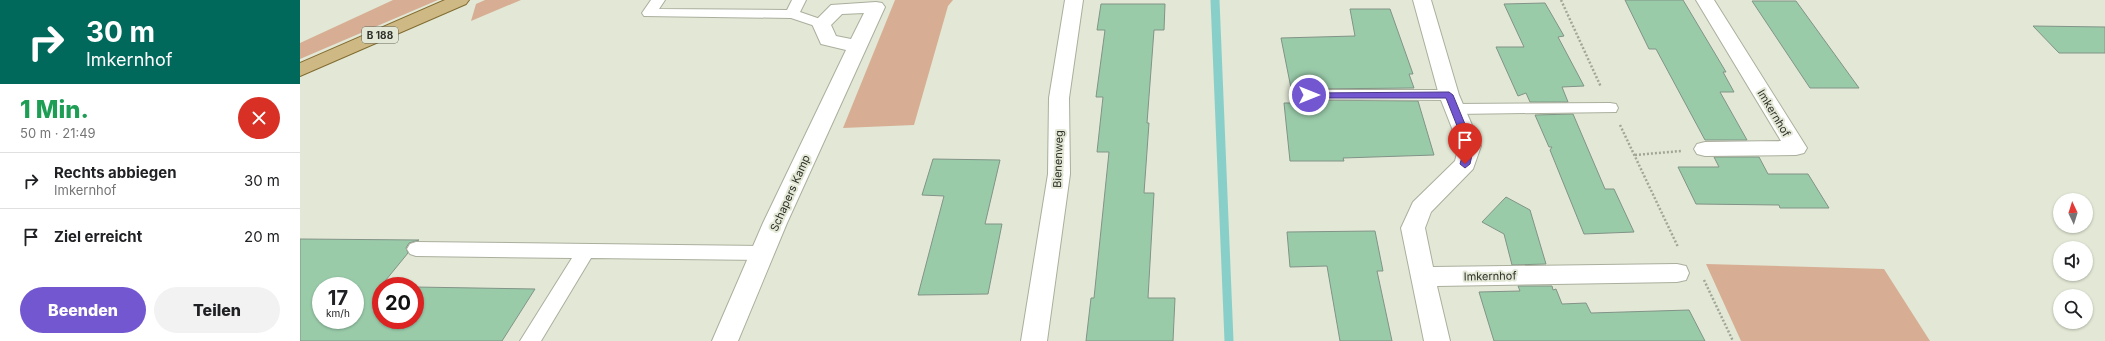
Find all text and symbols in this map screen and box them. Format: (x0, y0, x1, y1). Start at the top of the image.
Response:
text: 30 m (86, 15, 155, 49)
icon: right (20, 16, 72, 68)
road number: B 188 (362, 27, 398, 43)
text: Imkernhof (86, 49, 172, 70)
position arrow (1288, 74, 1330, 116)
street label: Imkernhof (1754, 87, 1794, 139)
text: 1 Min. (20, 95, 89, 124)
button: close (238, 97, 280, 139)
pin (1448, 123, 1482, 164)
text: 50 m · 21:49 (20, 125, 96, 141)
icon: arrive (1454, 129, 1476, 151)
street label: Bienenweg (1050, 130, 1066, 188)
street label: Schapers Kamp (767, 152, 813, 233)
text: Rechts abbiegen (54, 163, 176, 182)
icon: right (20, 170, 42, 192)
text: 30 m (244, 171, 280, 190)
text: Imkernhof (54, 182, 116, 198)
north arrow (2053, 193, 2093, 233)
map controls (2053, 193, 2093, 329)
icon: arrive (20, 226, 42, 248)
text: Ziel erreicht (54, 227, 142, 246)
text: 20 m (244, 227, 280, 246)
button: sound (2053, 241, 2093, 281)
street label: Imkernhof (1463, 269, 1517, 283)
speed limit sign: 20 (372, 277, 424, 329)
text: 17 (328, 286, 348, 310)
button: Beenden (20, 287, 146, 333)
button: Teilen (154, 287, 280, 333)
button: search (2053, 289, 2093, 329)
text: km/h (326, 307, 350, 319)

